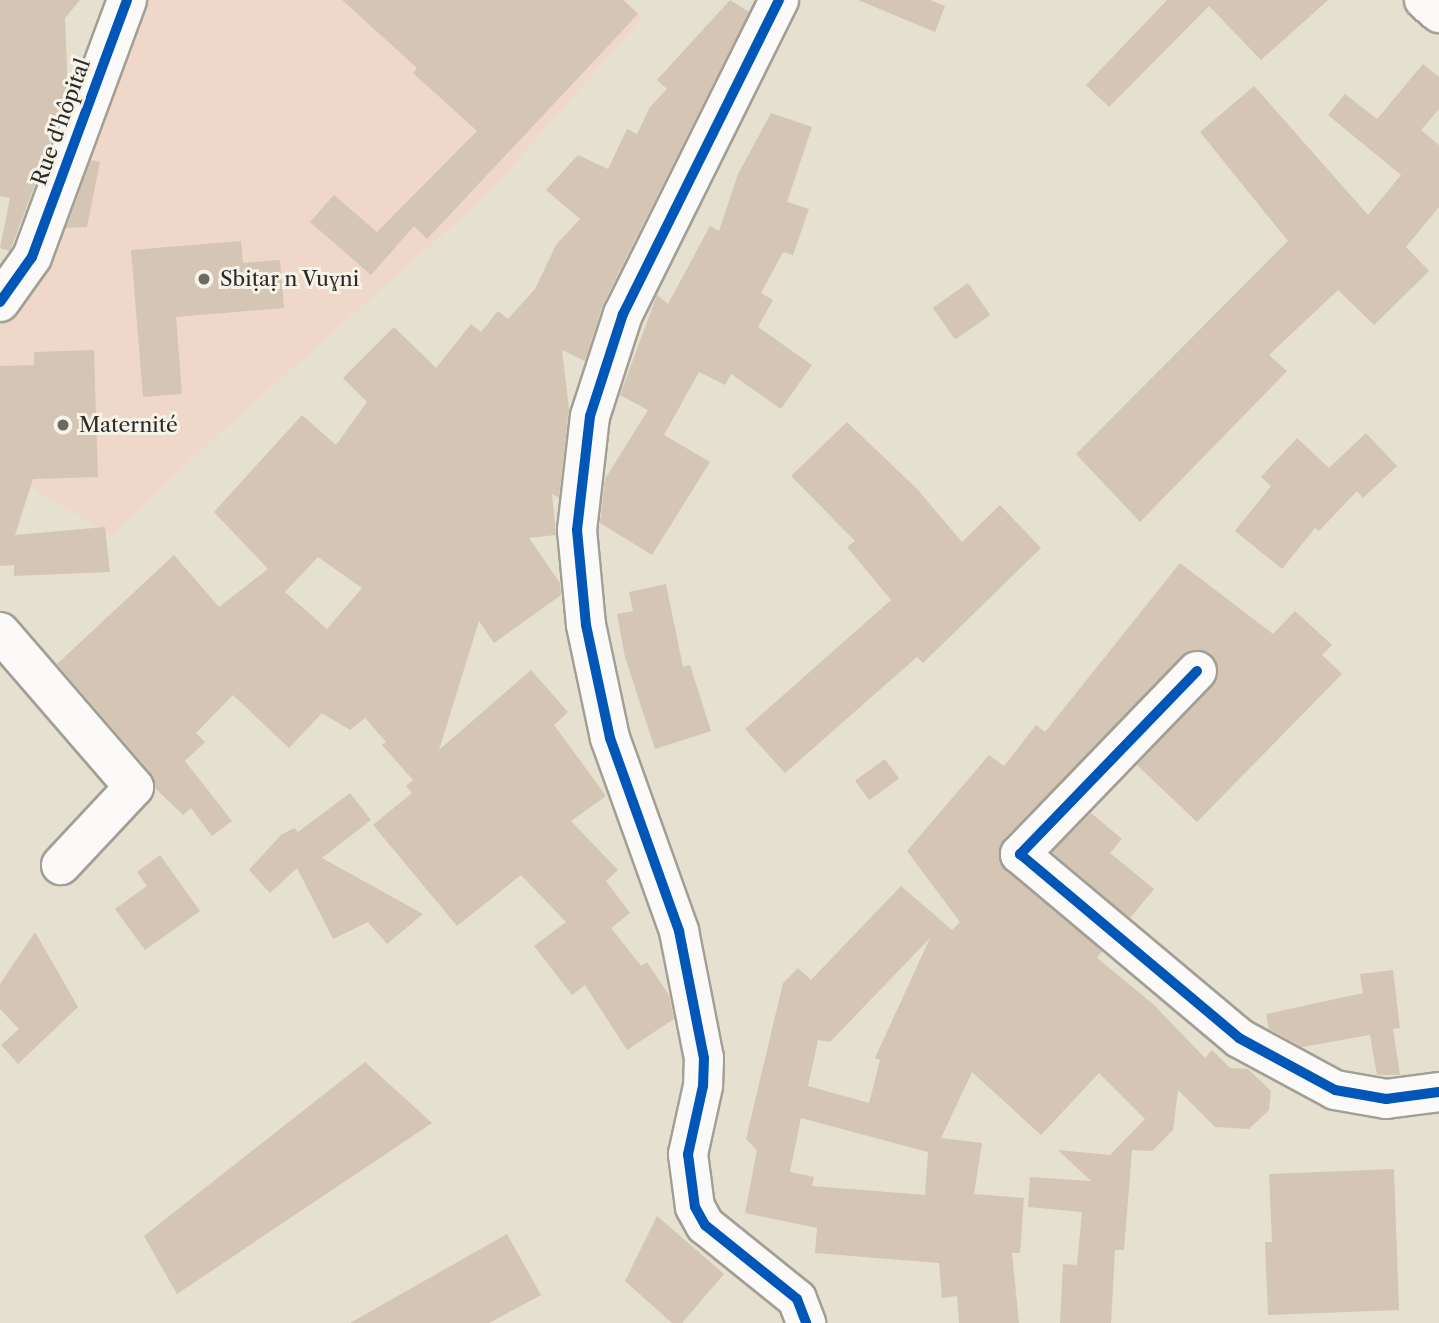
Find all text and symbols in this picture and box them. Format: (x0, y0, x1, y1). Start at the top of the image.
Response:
street label: Rue d'hôpital (26, 55, 96, 189)
place label: Sbiṭaṛ n Vuɣni (220, 266, 360, 292)
marker: Sbiṭaṛ n Vuɣni (194, 269, 214, 289)
place label: Maternité (79, 412, 178, 438)
marker: Maternité (53, 415, 73, 435)

